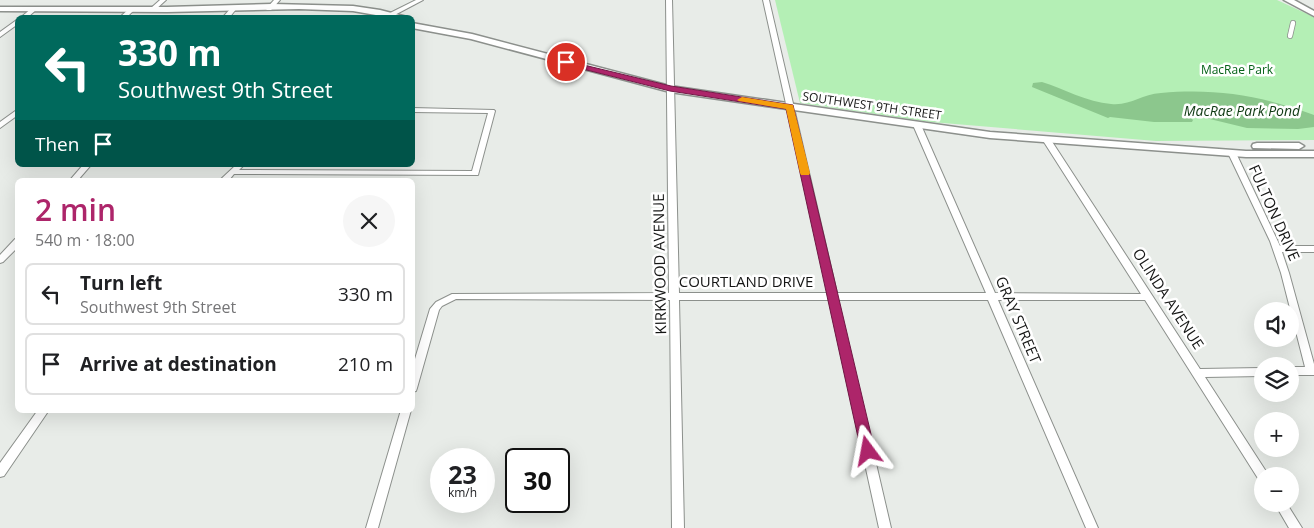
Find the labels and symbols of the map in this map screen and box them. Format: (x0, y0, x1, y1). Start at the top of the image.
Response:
pin (545, 41, 587, 83)
park label: MacRae Park (1201, 61, 1274, 78)
street label: SOUTHWEST 9TH STREET (801, 87, 943, 124)
water label: MacRae Park Pond (1184, 101, 1301, 120)
street label: FULTON DRIVE (1245, 161, 1305, 264)
street label: KIRKWOOD AVENUE (648, 193, 670, 335)
street label: OLINDA AVENUE (1129, 244, 1209, 353)
street label: COURTLAND DRIVE (679, 271, 813, 291)
street label: GRAY STREET (992, 273, 1047, 367)
position arrow (841, 424, 893, 476)
speed limit sign: 30 (505, 448, 570, 513)

